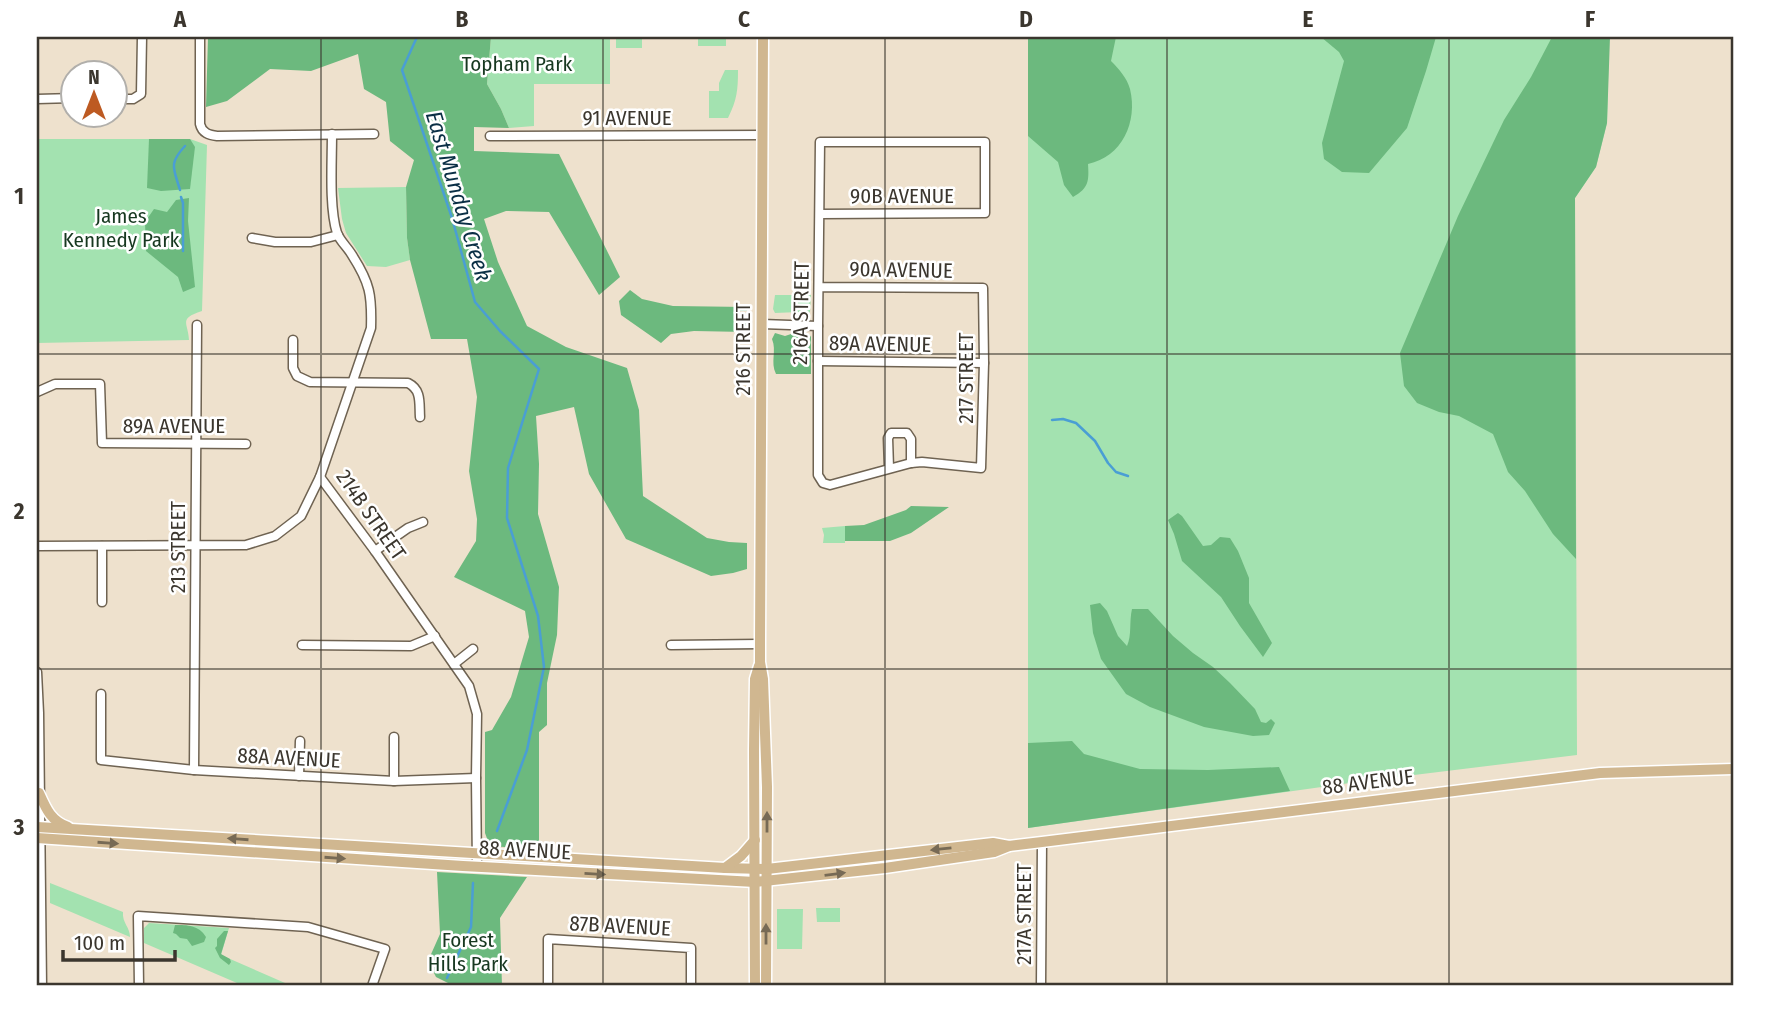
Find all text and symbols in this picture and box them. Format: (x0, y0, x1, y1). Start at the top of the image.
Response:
text: A (173, 5, 187, 33)
text: B (456, 5, 469, 33)
text: C (738, 5, 750, 33)
text: D (1019, 5, 1033, 33)
text: E (1303, 5, 1314, 33)
text: F (1585, 5, 1595, 33)
park label: Topham Park (462, 51, 572, 77)
north arrow (60, 60, 130, 130)
text: N (88, 66, 100, 89)
street label: 91 AVENUE (582, 105, 672, 131)
water label: East Munday Creek (420, 108, 498, 284)
text: 1 (14, 182, 24, 210)
street label: 90B AVENUE (850, 183, 954, 209)
park label: James Kennedy Park (63, 203, 179, 253)
street label: 90A AVENUE (849, 256, 953, 284)
street label: 216A STREET (787, 261, 815, 365)
street label: 216 STREET (730, 302, 756, 395)
street label: 89A AVENUE (829, 330, 932, 358)
street label: 217 STREET (953, 332, 979, 423)
street label: 89A AVENUE (123, 413, 225, 439)
street label: 214B STREET (330, 465, 412, 565)
text: 2 (13, 497, 25, 525)
street label: 213 STREET (165, 501, 191, 593)
street label: 88A AVENUE (237, 742, 341, 774)
street label: 88 AVENUE (1321, 763, 1415, 801)
one-way arrow (761, 811, 773, 833)
text: 3 (13, 813, 25, 841)
one-way arrow (227, 833, 249, 844)
street label: 88 AVENUE (478, 835, 572, 865)
one-way arrow (97, 838, 119, 849)
one-way arrow (930, 843, 952, 854)
one-way arrow (324, 852, 346, 863)
street label: 217A STREET (1011, 863, 1037, 965)
one-way arrow (584, 868, 606, 879)
one-way arrow (824, 868, 846, 879)
street label: 87B AVENUE (569, 910, 671, 942)
scale bar (63, 918, 175, 962)
one-way arrow (760, 923, 772, 945)
park label: Forest Hills Park (428, 927, 508, 977)
text: 100 m (74, 930, 125, 956)

